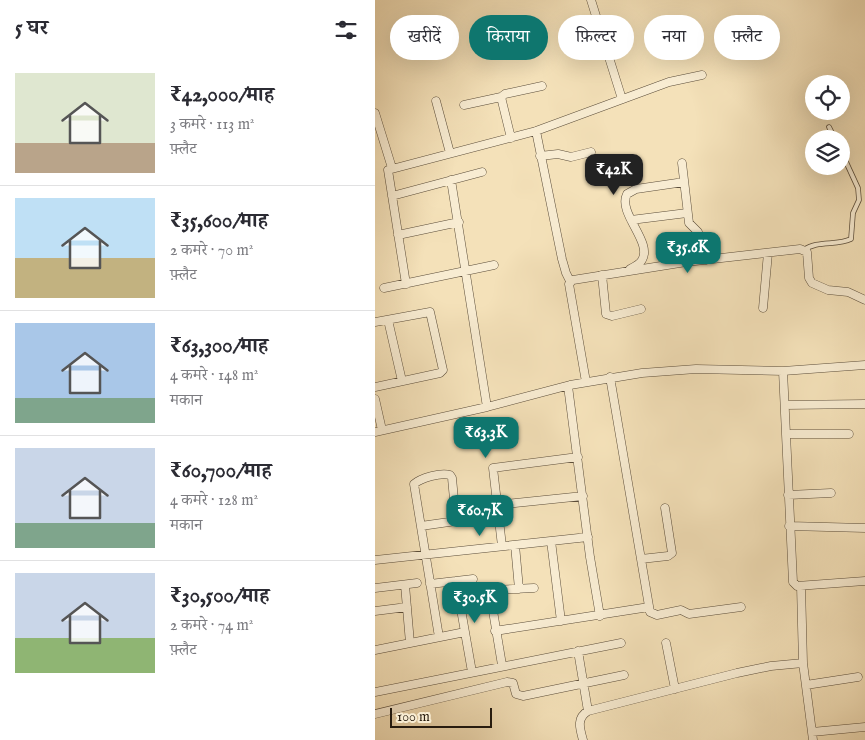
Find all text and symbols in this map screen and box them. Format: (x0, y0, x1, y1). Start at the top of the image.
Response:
text: 5 घर (15, 15, 48, 42)
chip: खरीदें (390, 15, 459, 60)
chip: किराया (469, 15, 548, 60)
chip: फ़िल्टर (558, 15, 634, 60)
chip: नया (644, 15, 704, 60)
chip: फ़्लैट (714, 15, 780, 60)
icon: filters (332, 16, 360, 44)
map controls (805, 75, 850, 175)
button: locate (805, 75, 850, 120)
text: ₹42,000/माह (170, 82, 274, 109)
icon: home (55, 93, 115, 153)
text: 3 कमरे · 113 m² (170, 115, 254, 135)
button: layers (805, 130, 850, 175)
text: फ़्लैट (170, 140, 197, 160)
pin: ₹42K (584, 154, 644, 196)
text: ₹42K (596, 160, 632, 180)
text: ₹35,600/माह (170, 208, 268, 235)
icon: home (55, 218, 115, 278)
pin: ₹35.6K (647, 232, 729, 274)
text: ₹35.6K (667, 238, 709, 258)
text: 2 कमरे · 70 m² (170, 241, 253, 261)
text: फ़्लैट (170, 266, 197, 286)
text: ₹63,300/माह (170, 333, 268, 360)
icon: home (55, 343, 115, 403)
text: 4 कमरे · 148 m² (170, 366, 259, 386)
text: मकान (170, 391, 202, 411)
pin: ₹63.3K (445, 416, 527, 459)
text: ₹63.3K (465, 423, 507, 443)
text: ₹60,700/माह (170, 458, 272, 485)
icon: home (55, 468, 115, 528)
text: 4 कमरे · 128 m² (170, 491, 258, 511)
pin: ₹60.7K (439, 494, 521, 537)
text: ₹60.7K (457, 501, 503, 521)
text: मकान (170, 516, 202, 536)
pin: ₹30.5K (434, 582, 516, 624)
text: ₹30,500/माह (170, 583, 269, 610)
text: ₹30.5K (453, 588, 497, 608)
icon: home (55, 593, 115, 653)
text: 2 कमरे · 74 m² (170, 616, 253, 636)
text: फ़्लैट (170, 641, 197, 661)
scale bar (390, 705, 493, 728)
text: 100 m (397, 708, 430, 726)

